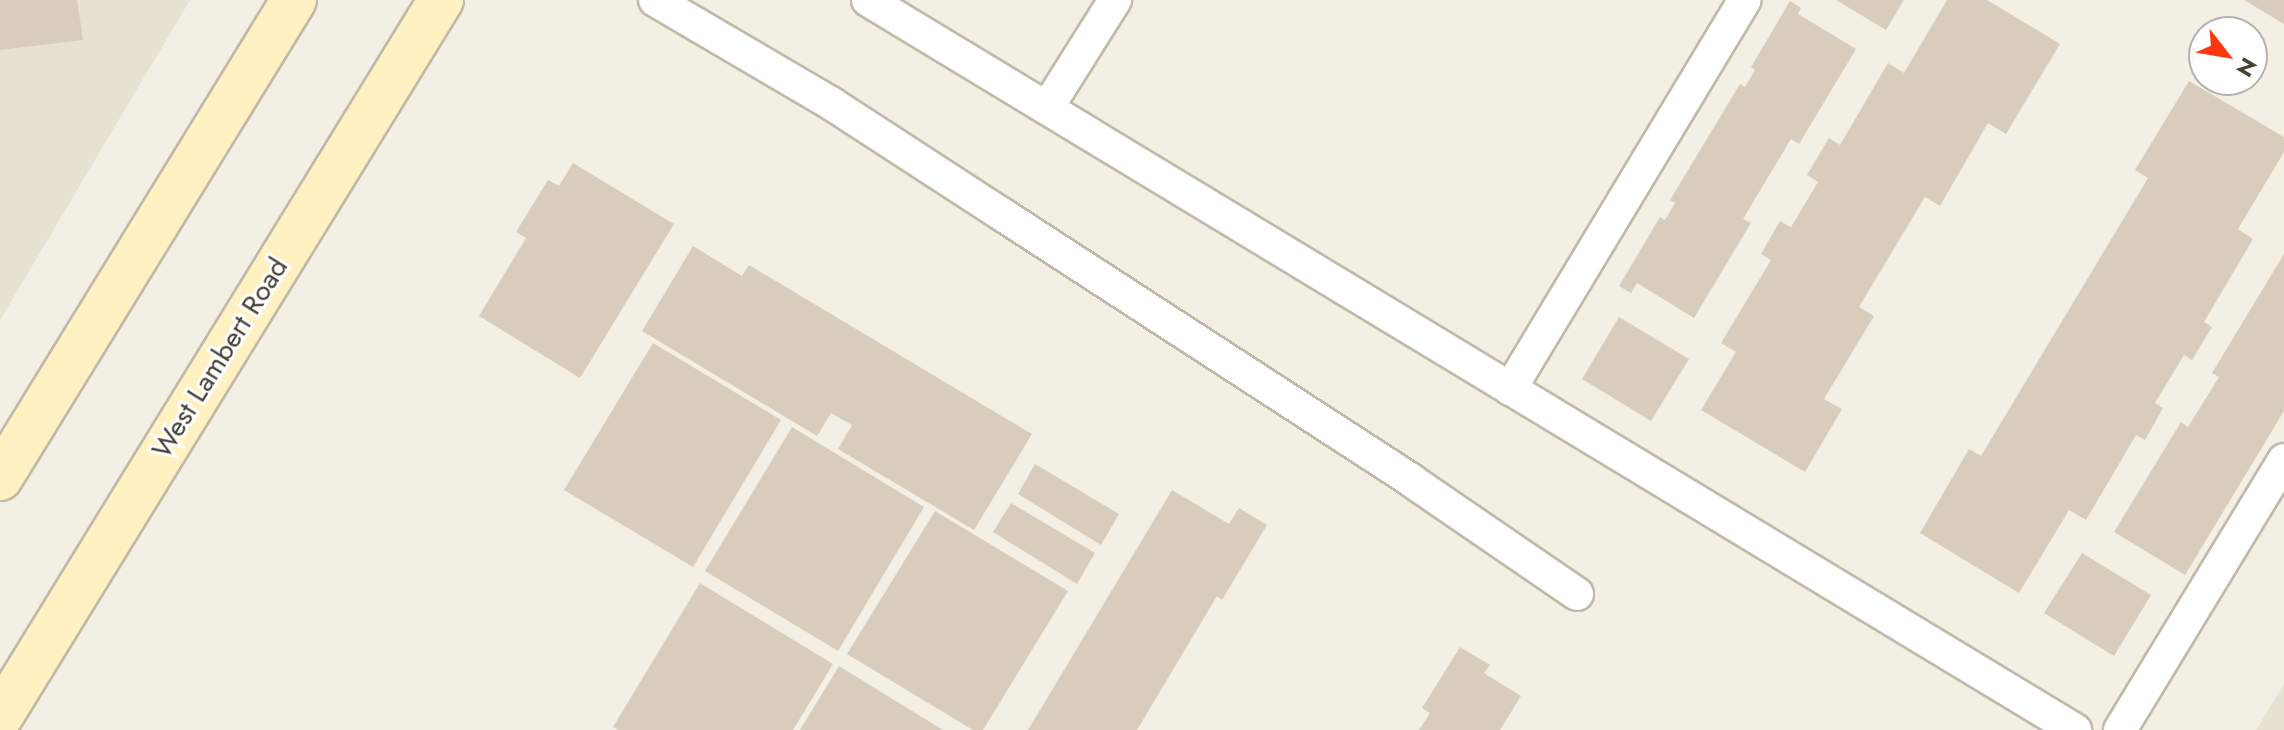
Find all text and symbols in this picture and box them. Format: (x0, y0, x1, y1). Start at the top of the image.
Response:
north arrow (2188, 16, 2268, 96)
text: N (2229, 52, 2265, 83)
street label: West Lambert Road (145, 252, 295, 464)

